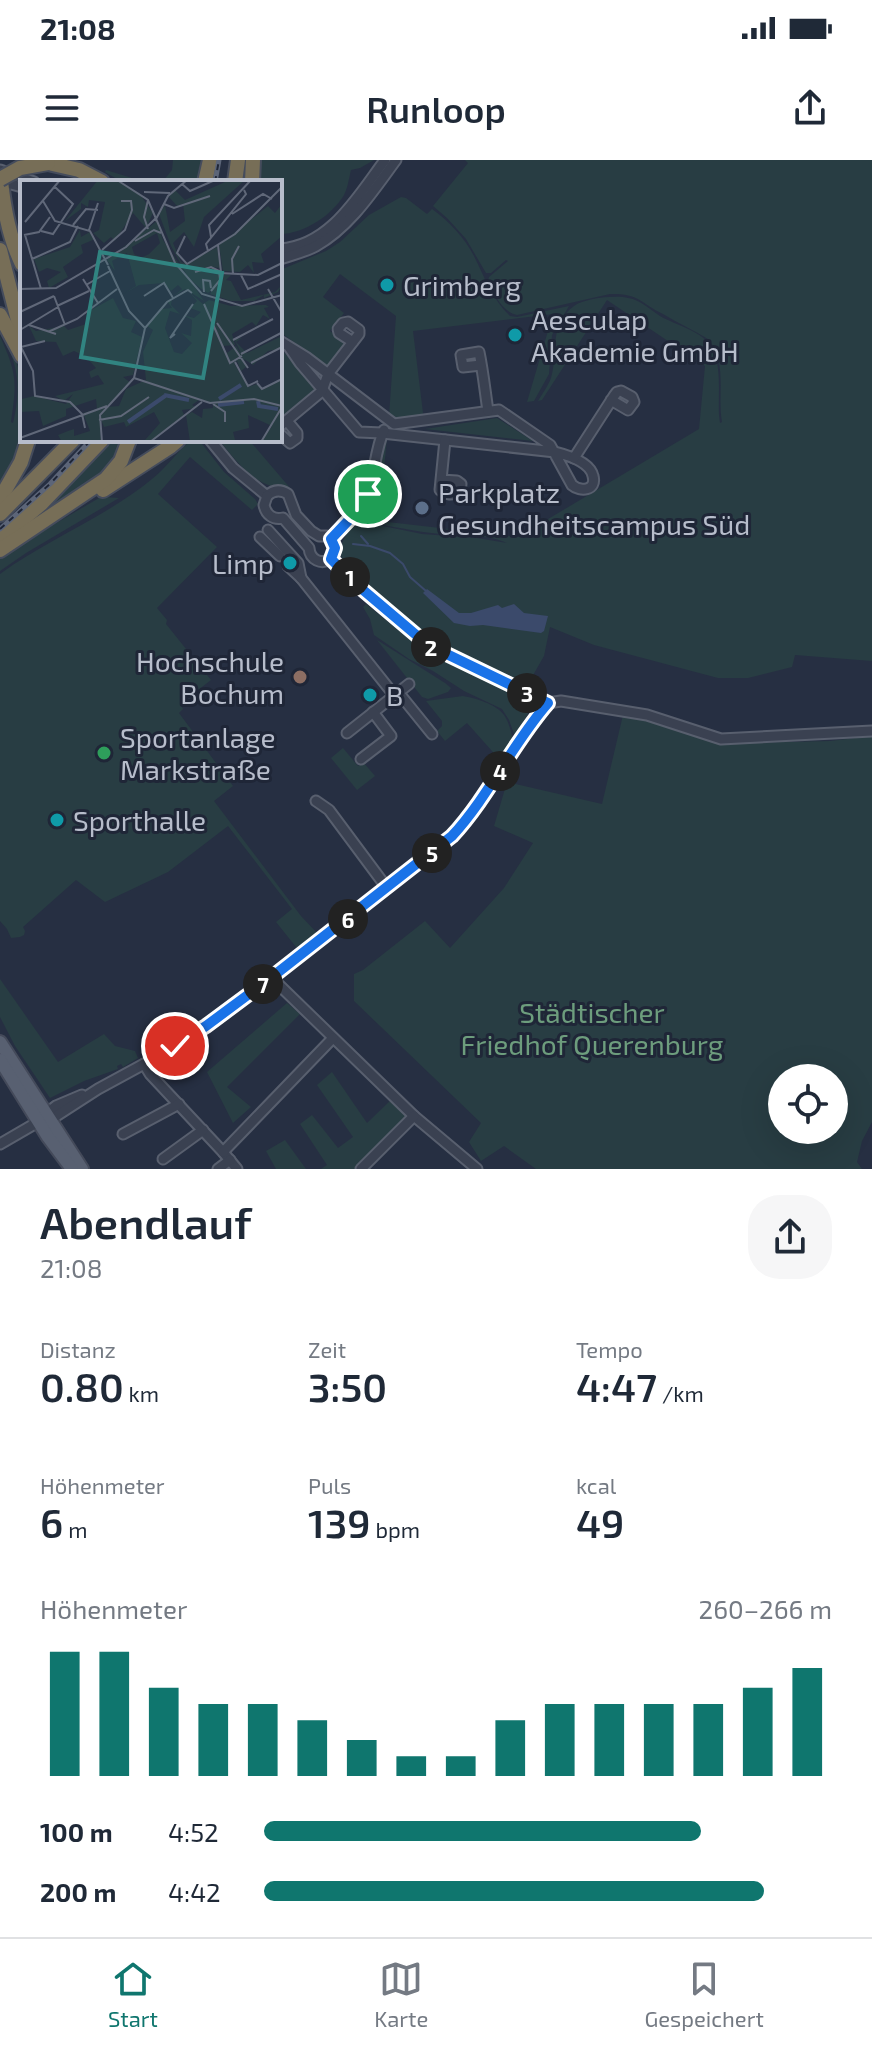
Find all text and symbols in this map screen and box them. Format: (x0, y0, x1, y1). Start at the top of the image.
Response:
text: 21:08 (40, 10, 116, 46)
icon: menu (40, 86, 84, 130)
icon: share (788, 86, 832, 130)
text: Runloop (366, 87, 506, 130)
inset map (20, 180, 282, 442)
place label: Grimberg (403, 268, 521, 302)
marker: Grimberg (378, 276, 396, 294)
place label: Aesculap Akademie GmbH (531, 302, 739, 368)
marker: Aesculap Akademie GmbH (506, 326, 524, 344)
pin (334, 460, 402, 528)
icon: arrive (346, 472, 390, 516)
place label: Parkplatz Gesundheitscampus Süd (438, 475, 750, 541)
marker: Parkplatz Gesundheitscampus Süd (413, 499, 431, 517)
place label: Limp (212, 546, 274, 580)
marker: Limp (281, 554, 299, 572)
pin: 1 (330, 557, 370, 597)
text: 1 (345, 564, 355, 590)
pin: 2 (411, 627, 451, 667)
text: 2 (425, 634, 437, 660)
place label: Hochschule Bochum (136, 644, 284, 710)
marker: Hochschule Bochum (291, 668, 309, 686)
pin: 3 (507, 673, 547, 713)
place label: B (386, 678, 403, 712)
text: 3 (521, 680, 533, 706)
marker: B (361, 686, 379, 704)
place label: Sportanlage Markstraße (120, 720, 276, 786)
marker: Sportanlage Markstraße (95, 744, 113, 762)
pin: 4 (480, 751, 520, 791)
text: 4 (493, 758, 507, 784)
place label: Sporthalle (73, 803, 206, 837)
marker: Sporthalle (48, 811, 66, 829)
pin: 5 (412, 833, 452, 873)
text: 5 (426, 840, 438, 866)
pin: 6 (328, 899, 368, 939)
text: 6 (342, 906, 354, 932)
pin: 7 (243, 964, 283, 1004)
text: 7 (257, 971, 269, 997)
park label: Städtischer Friedhof Querenburg (461, 995, 724, 1061)
pin (141, 1012, 209, 1080)
icon: check (153, 1024, 197, 1068)
map controls (768, 1064, 848, 1144)
button: locate (768, 1064, 848, 1144)
text: Abendlauf (40, 1195, 252, 1248)
button: share (748, 1195, 832, 1279)
text: 21:08 (40, 1252, 103, 1283)
text: Distanz (40, 1336, 116, 1362)
text: Zeit (308, 1336, 346, 1362)
text: Tempo (576, 1336, 643, 1362)
text: 0.80 (40, 1362, 124, 1410)
text: 3:50 (308, 1362, 387, 1410)
text: 4:47 (576, 1362, 657, 1410)
text: km (124, 1380, 159, 1406)
text: /km (657, 1380, 704, 1406)
text: Höhenmeter (40, 1472, 165, 1498)
text: Puls (308, 1472, 351, 1498)
text: kcal (576, 1472, 616, 1498)
text: 6 (40, 1498, 63, 1546)
text: 139 (308, 1498, 370, 1546)
text: 49 (576, 1498, 624, 1546)
text: m (63, 1516, 87, 1542)
text: bpm (370, 1516, 420, 1542)
text: Höhenmeter (40, 1593, 187, 1624)
text: 260–266 m (699, 1593, 832, 1624)
text: 100 m (40, 1816, 113, 1847)
text: 4:52 (168, 1816, 219, 1847)
text: 200 m (40, 1876, 116, 1907)
text: 4:42 (168, 1876, 221, 1907)
tab: Start (108, 1957, 158, 2031)
tab: Karte (374, 1957, 428, 2031)
tab: Gespeichert (644, 1957, 764, 2031)

